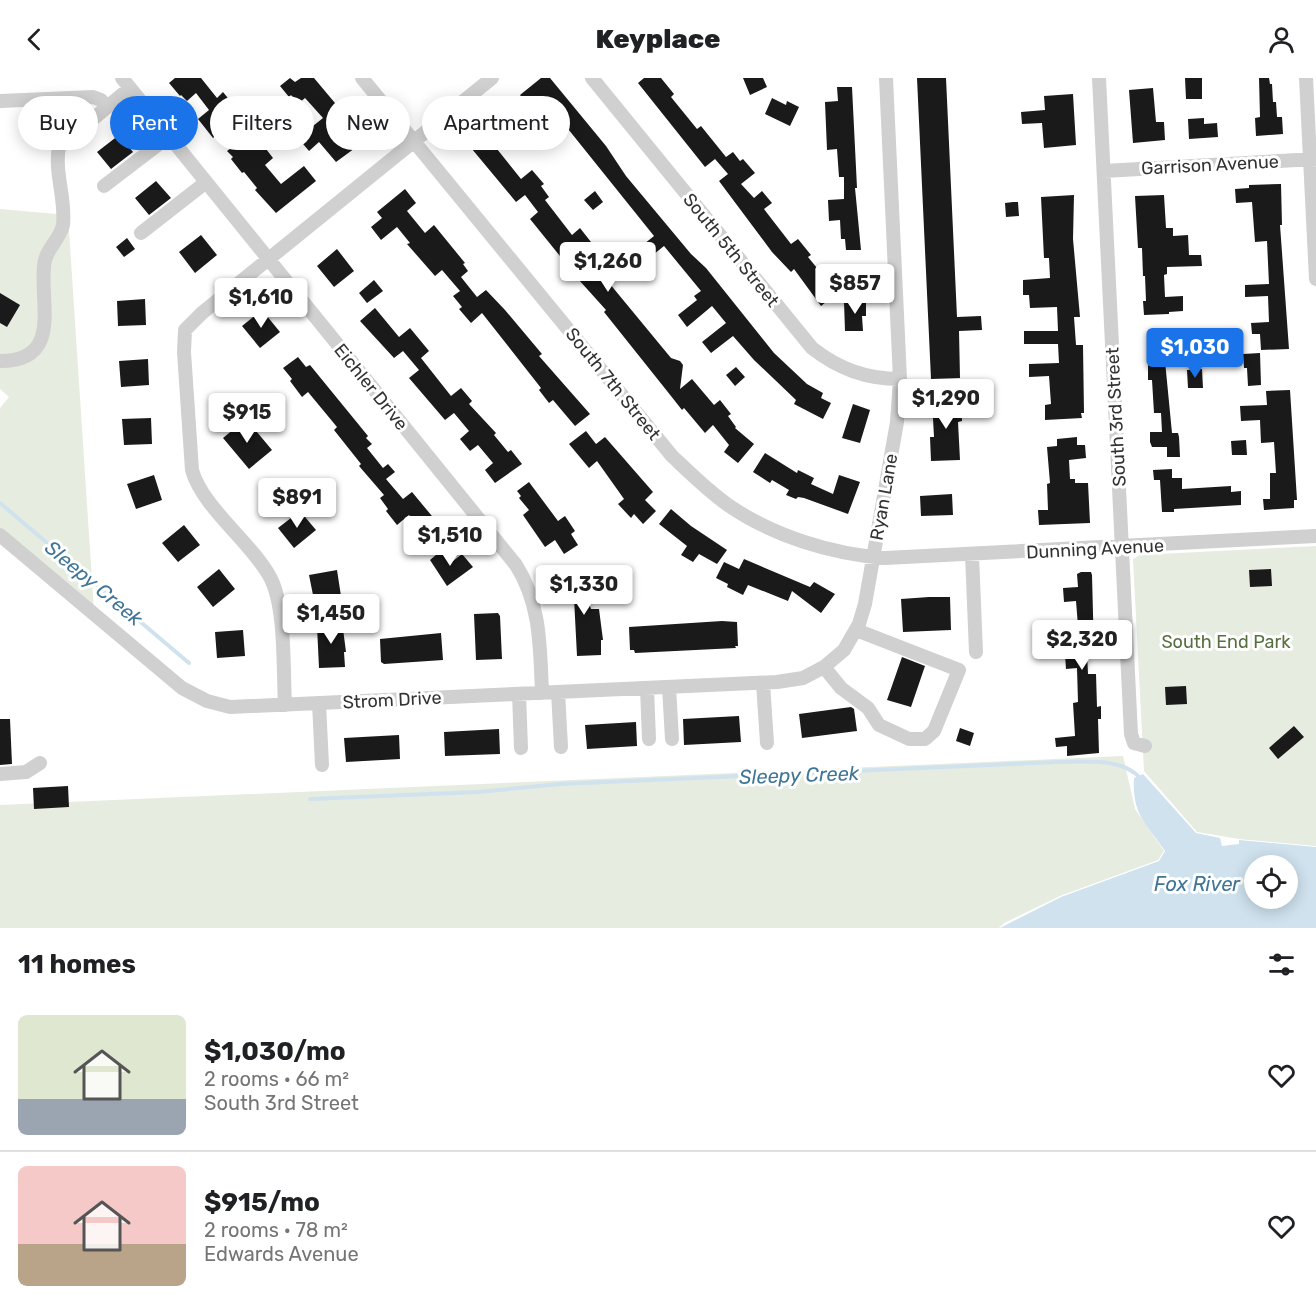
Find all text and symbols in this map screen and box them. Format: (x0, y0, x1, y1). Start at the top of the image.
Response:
icon: back (18, 23, 51, 56)
text: Keyplace (595, 23, 721, 55)
icon: person (1265, 23, 1298, 56)
chip: Buy (18, 96, 98, 150)
chip: Rent (110, 96, 198, 150)
chip: Filters (210, 96, 314, 150)
chip: New (326, 96, 410, 150)
chip: Apartment (422, 96, 570, 150)
street label: Garrison Avenue (1141, 150, 1279, 180)
street label: South 5th Street (678, 189, 784, 311)
pin: $1,260 (559, 242, 657, 293)
text: $1,260 (574, 249, 642, 273)
pin: $857 (819, 264, 891, 315)
text: $857 (829, 271, 881, 295)
pin: $1,610 (212, 278, 310, 329)
text: $1,610 (229, 285, 293, 309)
street label: South 7th Street (561, 323, 665, 445)
pin: $1,030 (1146, 328, 1244, 379)
text: $1,030 (1160, 335, 1230, 359)
street label: Eichler Drive (329, 339, 413, 435)
street label: South 3rd Street (1101, 347, 1131, 487)
pin: $1,290 (897, 379, 995, 430)
text: $1,290 (912, 386, 980, 410)
pin: $915 (211, 393, 283, 444)
text: $915 (222, 400, 272, 424)
street label: Ryan Lane (866, 452, 902, 542)
pin: $891 (261, 478, 333, 529)
text: $891 (272, 485, 322, 509)
pin: $1,510 (401, 516, 499, 567)
text: $1,510 (417, 523, 483, 547)
street label: Dunning Avenue (1025, 534, 1165, 564)
water label: Sleepy Creek (40, 535, 148, 631)
pin: $1,330 (535, 565, 633, 616)
text: $1,330 (550, 572, 618, 596)
pin: $1,450 (282, 594, 380, 645)
text: $1,450 (297, 601, 365, 625)
pin: $2,320 (1033, 620, 1131, 671)
text: $2,320 (1046, 627, 1118, 651)
park label: South End Park (1161, 631, 1291, 653)
street label: Strom Drive (342, 686, 442, 714)
water label: Sleepy Creek (739, 761, 860, 789)
map controls (1244, 855, 1298, 909)
button: locate (1244, 855, 1298, 909)
water label: Fox River (1154, 872, 1241, 896)
icon: filters (1265, 948, 1298, 981)
text: 11 homes (18, 949, 136, 980)
text: $1,030/mo (204, 1036, 346, 1067)
icon: home (66, 1039, 138, 1111)
icon: heart (1265, 1059, 1298, 1092)
text: 2 rooms · 66 m² (204, 1067, 349, 1091)
text: South 3rd Street (204, 1091, 359, 1115)
text: $915/mo (204, 1187, 320, 1218)
icon: home (66, 1190, 138, 1262)
icon: heart (1265, 1210, 1298, 1243)
text: 2 rooms · 78 m² (204, 1218, 348, 1242)
text: Edwards Avenue (204, 1242, 359, 1266)

